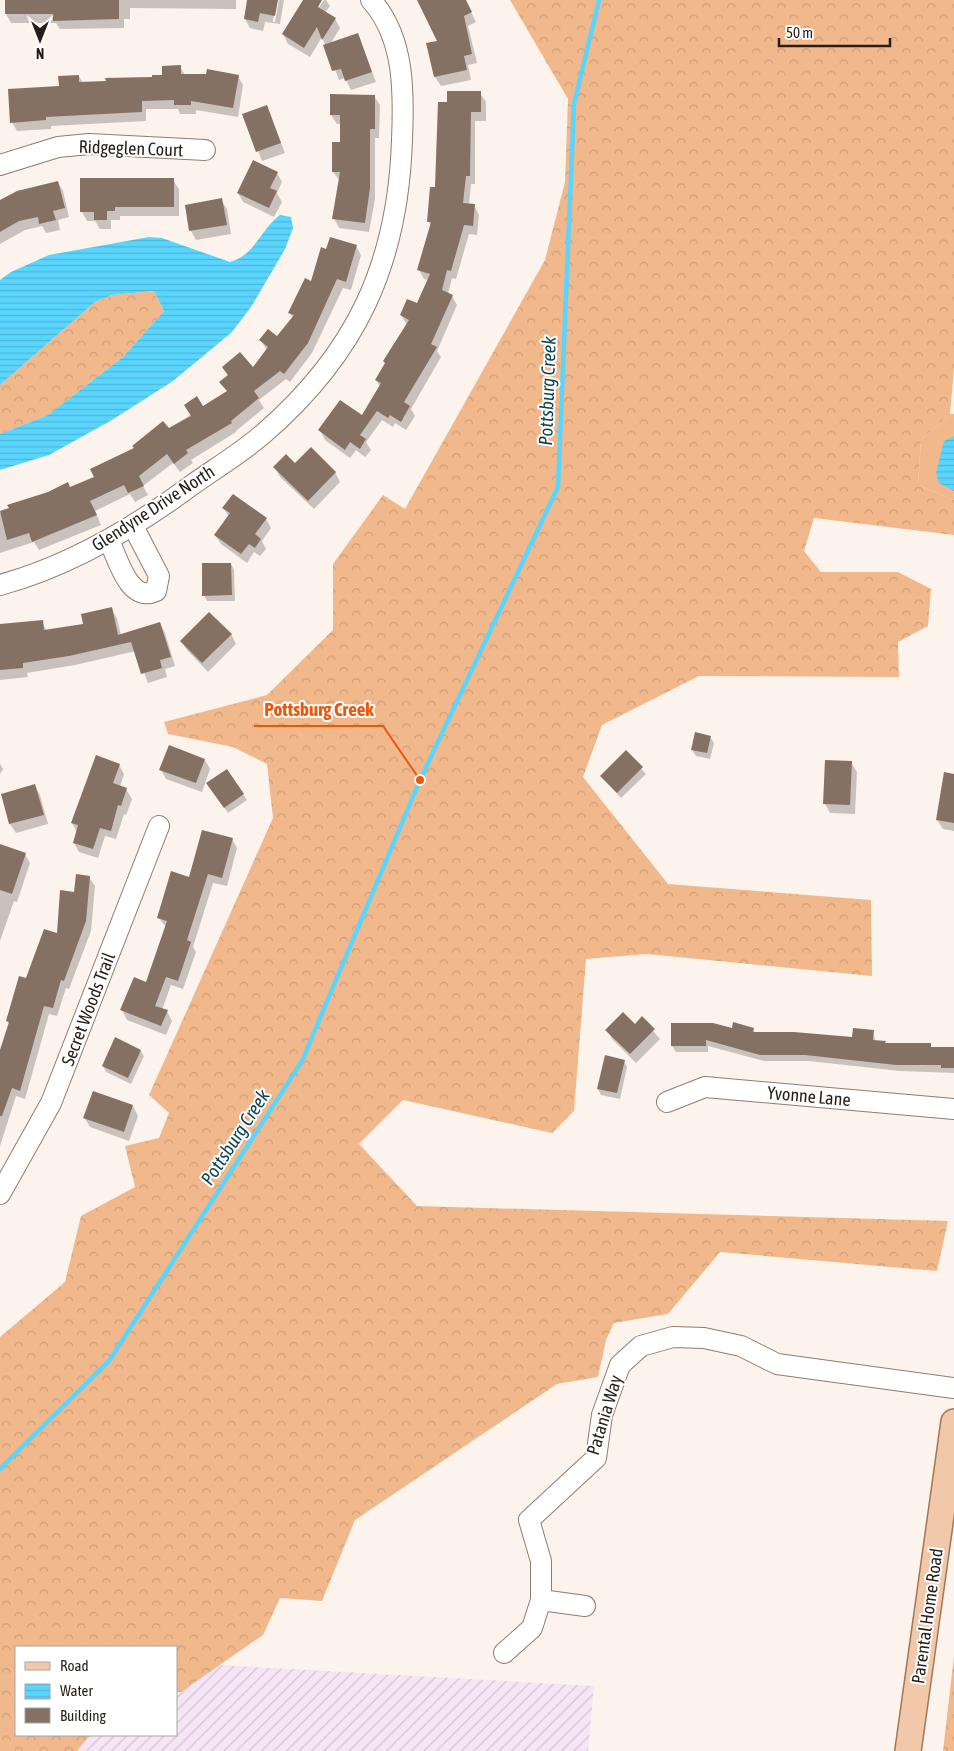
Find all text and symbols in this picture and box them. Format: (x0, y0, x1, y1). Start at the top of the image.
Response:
north arrow (15, 15, 65, 65)
scale bar (779, 15, 890, 47)
text: 50 m (786, 24, 813, 41)
text: N (36, 45, 44, 61)
street label: Ridgeglen Court (78, 136, 184, 160)
water label: Pottsburg Creek (534, 335, 560, 446)
street label: Glendyne Drive North (88, 461, 218, 555)
callout: Pottsburg Creek (254, 692, 383, 726)
text: Pottsburg Creek (264, 698, 374, 720)
street label: Secret Woods Trail (57, 949, 119, 1068)
street label: Yvonne Lane (766, 1082, 852, 1110)
water label: Pottsburg Creek (196, 1085, 274, 1189)
street label: Patania Way (582, 1373, 626, 1457)
street label: Parental Home Road (907, 1547, 947, 1685)
legend (15, 1646, 178, 1736)
text: Road (60, 1657, 89, 1674)
text: Water (60, 1682, 93, 1699)
text: Building (60, 1707, 106, 1724)

